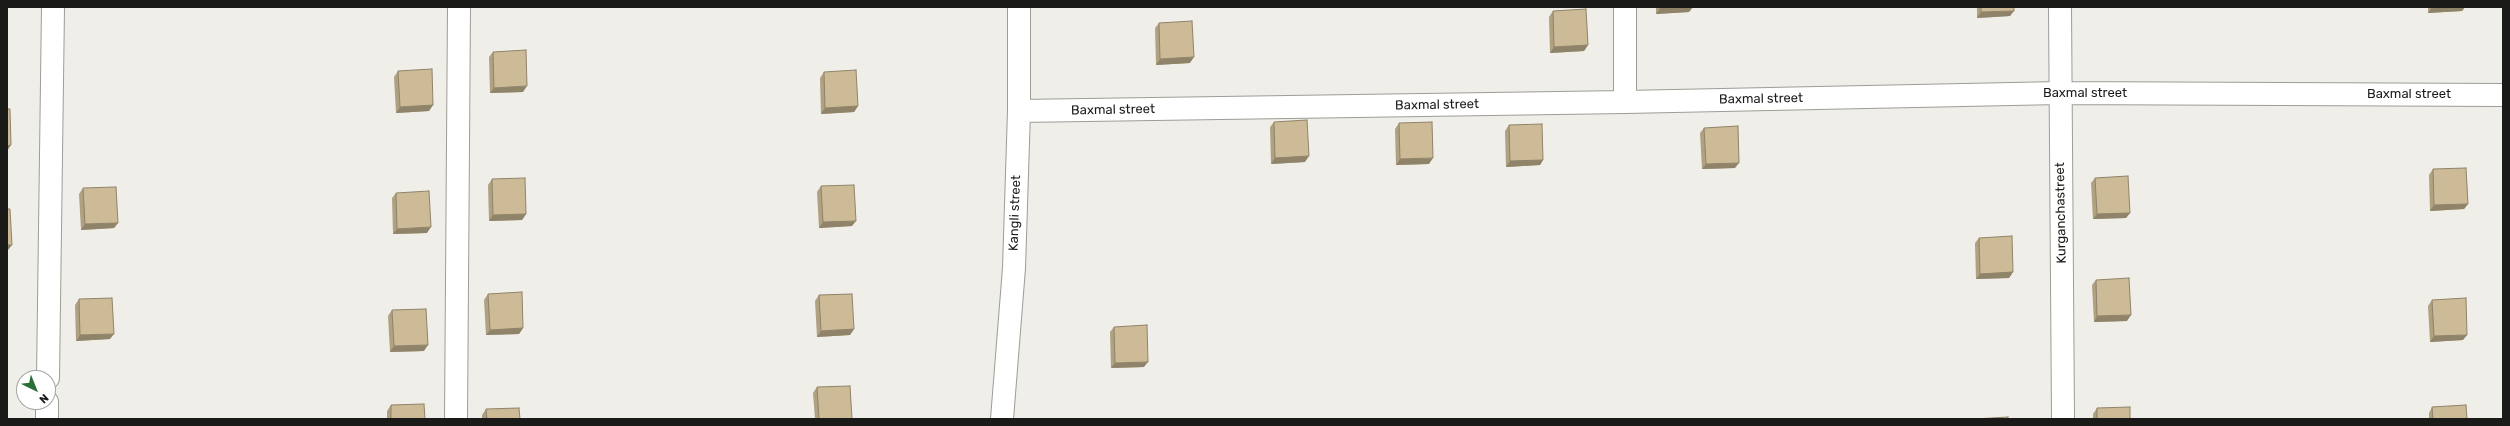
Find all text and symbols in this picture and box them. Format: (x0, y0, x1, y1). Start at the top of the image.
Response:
street label: Baxmal street (2043, 85, 2127, 101)
street label: Baxmal street (2367, 86, 2451, 102)
street label: Baxmal street (1719, 90, 1803, 108)
street label: Baxmal street (1395, 96, 1479, 114)
street label: Baxmal street (1071, 101, 1155, 119)
street label: Kurganchastreet (2052, 162, 2070, 264)
street label: Kangli street (1006, 175, 1024, 251)
north arrow (16, 370, 56, 410)
text: N (37, 391, 51, 406)

